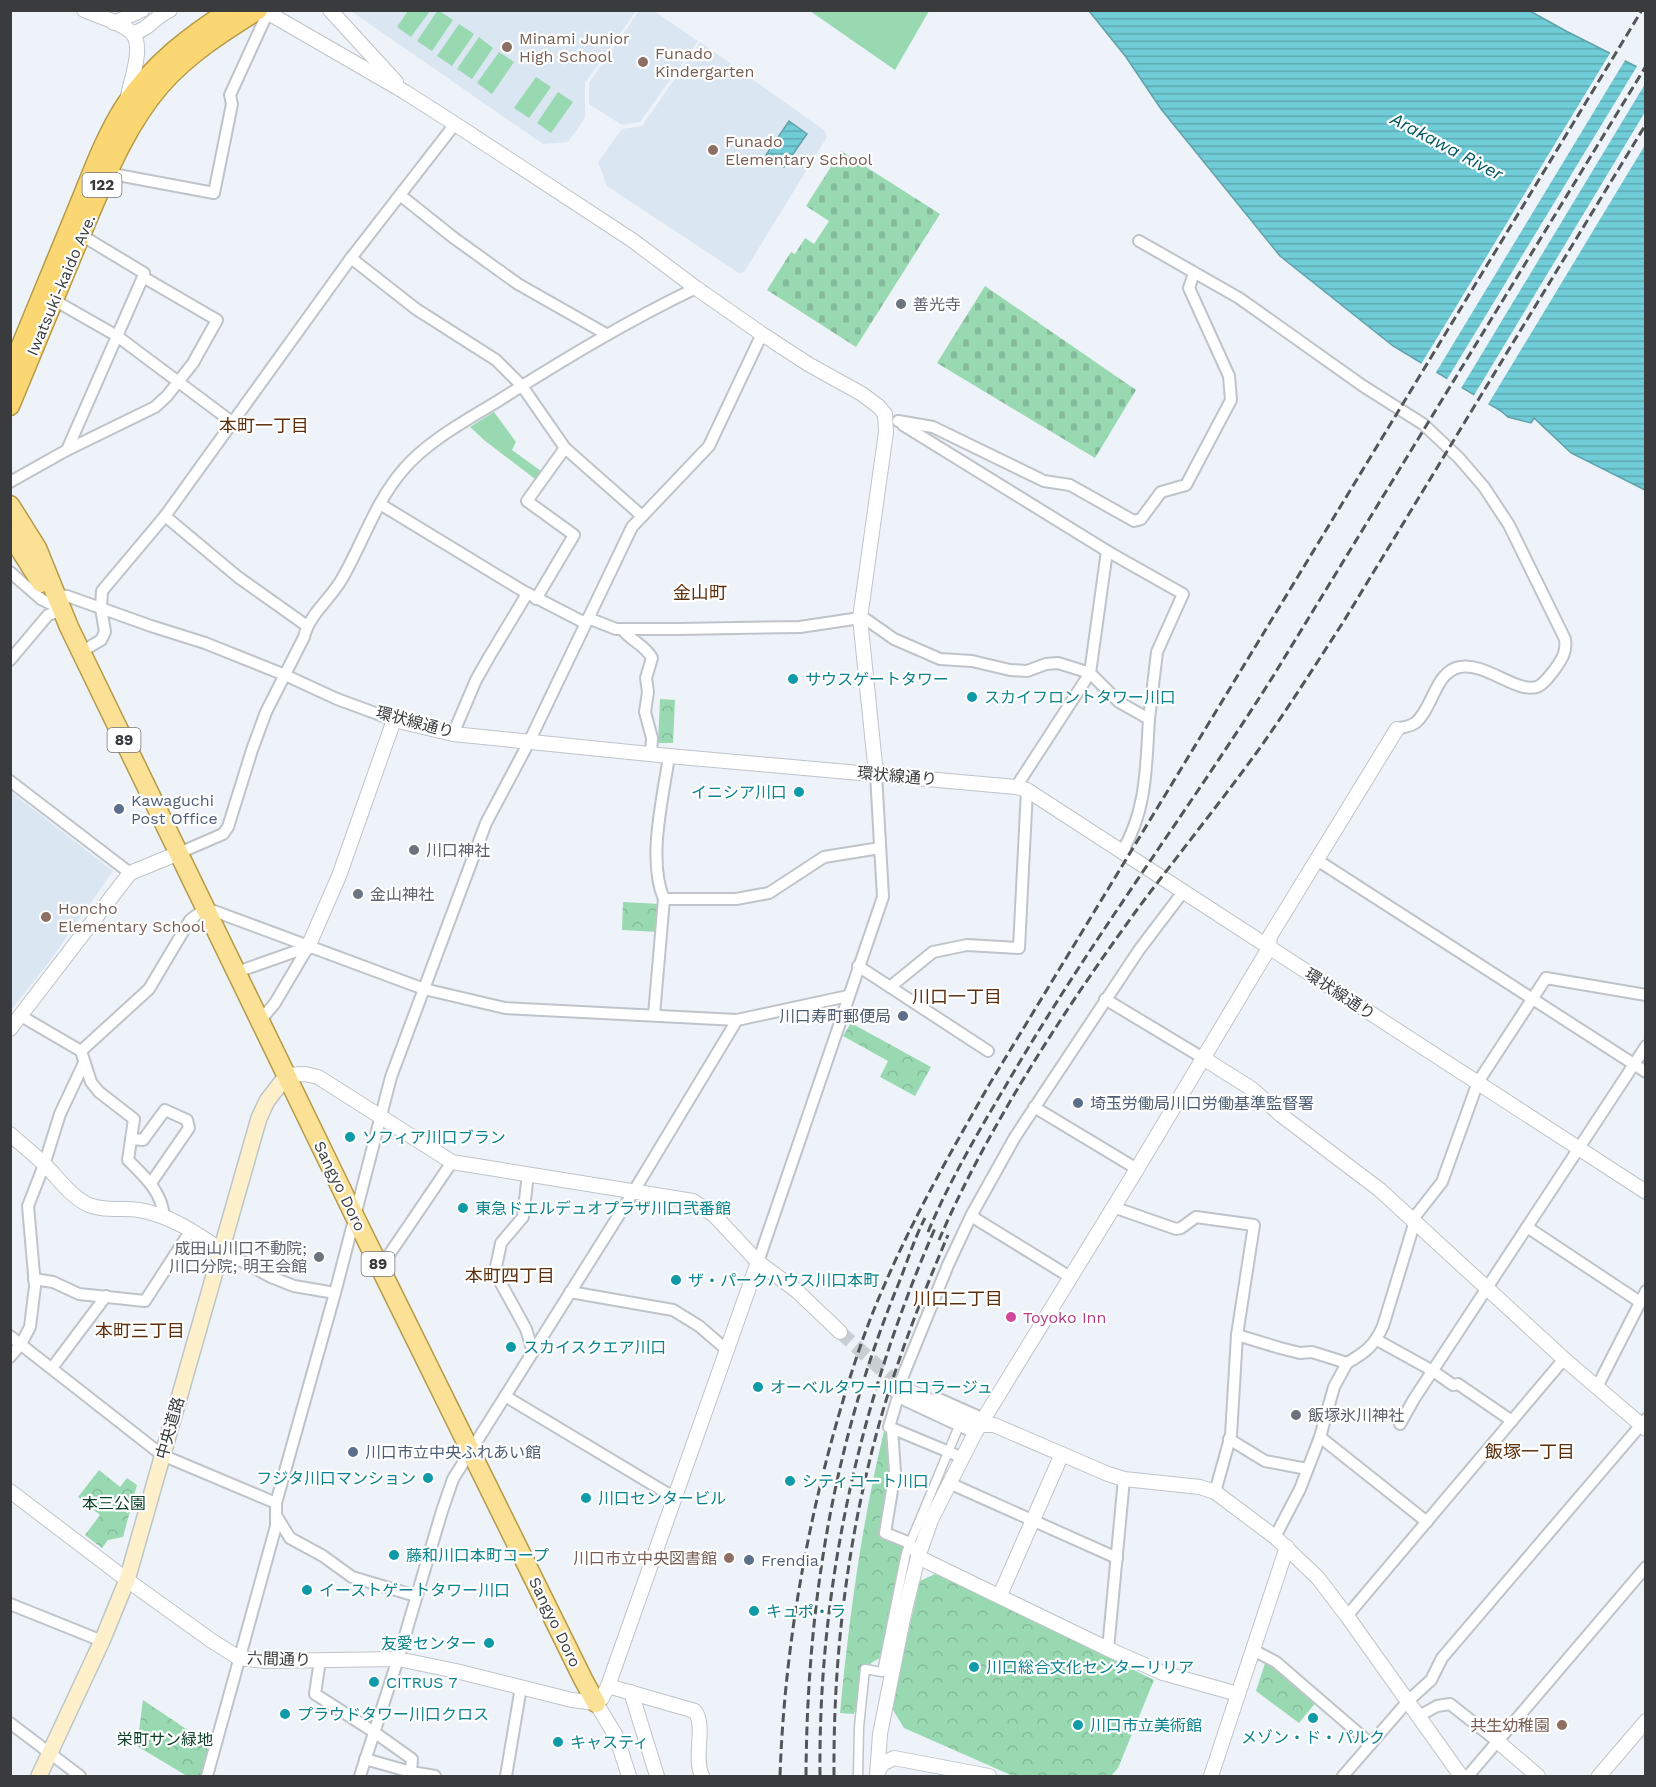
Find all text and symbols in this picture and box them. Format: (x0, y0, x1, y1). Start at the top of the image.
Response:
place label: Minami Junior High School (519, 29, 630, 66)
marker: Minami Junior High School (500, 40, 514, 54)
place label: Funado Kindergarten (655, 44, 755, 81)
marker: Funado Kindergarten (636, 55, 650, 69)
water label: Arakawa River (1386, 107, 1508, 185)
place label: Funado Elementary School (725, 132, 873, 169)
marker: Funado Elementary School (706, 143, 720, 157)
road number: 122 (82, 173, 122, 197)
street label: Iwatsuki-kaido Ave. (23, 211, 99, 359)
place label: 善光寺 (913, 295, 961, 314)
marker: 善光寺 (894, 297, 908, 311)
district label: 本町一丁目 (219, 415, 309, 436)
district label: 金山町 (673, 582, 727, 603)
place label: サウスゲートタワー (805, 670, 949, 689)
marker: サウスゲートタワー (786, 672, 800, 686)
place label: スカイフロントタワー川口 (984, 688, 1176, 707)
marker: スカイフロントタワー川口 (965, 690, 979, 704)
street label: 環状線通り (374, 702, 456, 742)
road number: 89 (108, 728, 140, 752)
street label: 環状線通り (856, 763, 938, 789)
place label: イニシア川口 (691, 783, 787, 802)
marker: イニシア川口 (792, 785, 806, 799)
place label: Kawaguchi Post Office (131, 791, 218, 828)
marker: Kawaguchi Post Office (112, 802, 126, 816)
place label: 川口神社 (426, 841, 490, 860)
marker: 川口神社 (407, 843, 421, 857)
place label: 金山神社 (370, 885, 434, 904)
marker: 金山神社 (351, 887, 365, 901)
place label: Honcho Elementary School (58, 899, 206, 936)
marker: Honcho Elementary School (39, 910, 53, 924)
street label: 環状線通り (1301, 964, 1379, 1024)
district label: 川口一丁目 (912, 986, 1002, 1007)
place label: 川口寿町郵便局 (779, 1007, 891, 1026)
marker: 川口寿町郵便局 (896, 1009, 910, 1023)
place label: 埼玉労働局川口労働基準監督署 (1090, 1094, 1314, 1113)
marker: 埼玉労働局川口労働基準監督署 (1071, 1096, 1085, 1110)
place label: ソフィア川口ブラン (362, 1128, 506, 1147)
marker: ソフィア川口ブラン (343, 1130, 357, 1144)
street label: Sangyo Doro (310, 1138, 370, 1234)
place label: 東急ドエルデュオプラザ川口弐番館 (475, 1199, 731, 1218)
marker: 東急ドエルデュオプラザ川口弐番館 (456, 1201, 470, 1215)
place label: 成田山川口不動院; 川口分院; 明王会館 (169, 1239, 307, 1276)
marker: 成田山川口不動院; 川口分院; 明王会館 (312, 1250, 326, 1264)
road number: 89 (362, 1252, 394, 1276)
district label: 本町四丁目 (465, 1265, 555, 1286)
place label: ザ・パークハウス川口本町 (688, 1271, 879, 1290)
marker: ザ・パークハウス川口本町 (669, 1273, 683, 1287)
district label: 川口二丁目 (913, 1288, 1003, 1309)
place label: Toyoko Inn (1023, 1308, 1106, 1327)
marker: Toyoko Inn (1004, 1310, 1018, 1324)
district label: 本町三丁目 (95, 1320, 185, 1341)
place label: スカイスクエア川口 (523, 1338, 667, 1357)
marker: スカイスクエア川口 (504, 1340, 518, 1354)
place label: オーベルタワー川口コラージュ (770, 1378, 993, 1397)
marker: オーベルタワー川口コラージュ (751, 1380, 765, 1394)
street label: 中央道路 (152, 1395, 188, 1461)
place label: 飯塚氷川神社 (1308, 1406, 1404, 1425)
marker: 飯塚氷川神社 (1289, 1408, 1303, 1422)
district label: 飯塚一丁目 (1485, 1441, 1575, 1462)
place label: 川口市立中央ふれあい館 (365, 1443, 541, 1462)
marker: 川口市立中央ふれあい館 (346, 1445, 360, 1459)
place label: フジタ川口マンション (256, 1469, 416, 1488)
marker: フジタ川口マンション (421, 1471, 435, 1485)
place label: シティコート川口 (802, 1472, 929, 1491)
marker: シティコート川口 (783, 1474, 797, 1488)
place label: 川口センタービル (598, 1489, 726, 1508)
marker: 川口センタービル (579, 1491, 593, 1505)
park label: 本三公園 (82, 1494, 146, 1513)
place label: 藤和川口本町コープ (406, 1546, 549, 1565)
marker: 藤和川口本町コープ (387, 1548, 401, 1562)
place label: 川口市立中央図書館 (573, 1549, 717, 1568)
marker: 川口市立中央図書館 (722, 1551, 736, 1565)
place label: Frendia (761, 1551, 819, 1570)
marker: Frendia (742, 1553, 756, 1567)
street label: Sangyo Doro (525, 1574, 585, 1670)
place label: イーストゲートタワー川口 (319, 1581, 510, 1600)
marker: イーストゲートタワー川口 (300, 1583, 314, 1597)
place label: キュポ・ラ (766, 1602, 846, 1621)
marker: キュポ・ラ (747, 1604, 761, 1618)
place label: 友愛センター (381, 1634, 477, 1653)
marker: 友愛センター (482, 1636, 496, 1650)
street label: 六間通り (247, 1648, 311, 1670)
place label: 川口総合文化センターリリア (986, 1658, 1194, 1677)
marker: 川口総合文化センターリリア (967, 1660, 981, 1674)
place label: CITRUS 7 (386, 1673, 457, 1692)
marker: CITRUS 7 (367, 1675, 381, 1689)
place label: プラウドタワー川口クロス (297, 1705, 489, 1724)
marker: プラウドタワー川口クロス (278, 1707, 292, 1721)
marker: メゾン・ド・パルク (1306, 1711, 1320, 1725)
place label: 川口市立美術館 (1090, 1716, 1202, 1735)
place label: 共生幼稚園 (1470, 1716, 1550, 1735)
marker: 川口市立美術館 (1071, 1718, 1085, 1732)
marker: 共生幼稚園 (1555, 1718, 1569, 1732)
place label: メゾン・ド・パルク (1241, 1728, 1385, 1747)
park label: 栄町サン緑地 (117, 1730, 213, 1749)
place label: キャスティ (570, 1733, 649, 1752)
marker: キャスティ (551, 1735, 565, 1749)

